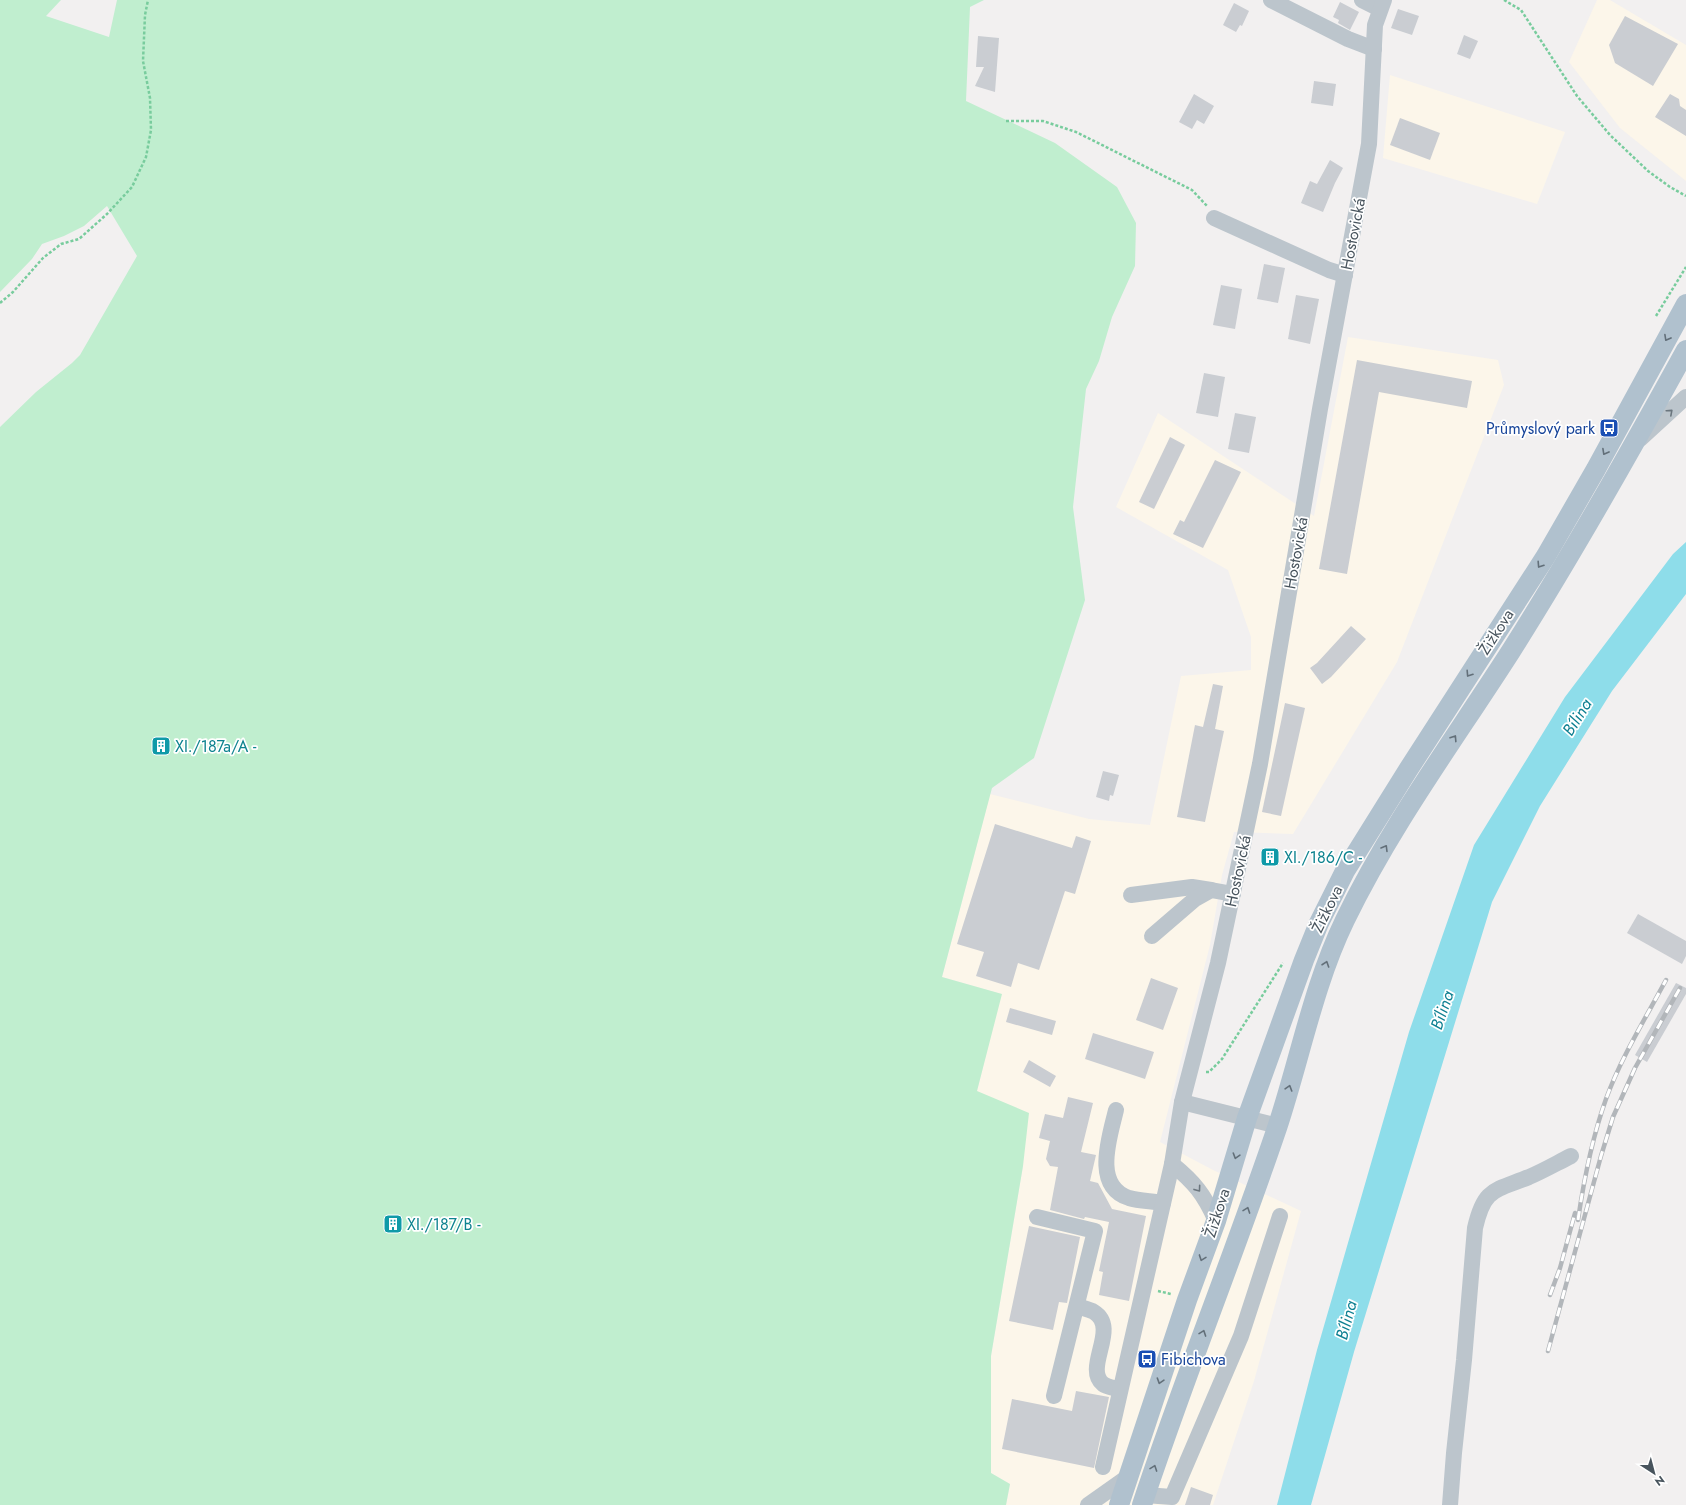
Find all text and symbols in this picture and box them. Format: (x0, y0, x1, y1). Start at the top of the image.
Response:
street label: Hostovická (1335, 196, 1371, 272)
one-way arrow (1665, 334, 1672, 341)
one-way arrow (1665, 409, 1673, 417)
place label: Průmyslový park (1486, 417, 1596, 440)
bus stop icon: Průmyslový park (1598, 417, 1620, 439)
one-way arrow (1603, 448, 1610, 455)
street label: Hostovická (1278, 515, 1314, 591)
one-way arrow (1538, 560, 1545, 567)
street label: Žižkova (1473, 605, 1519, 659)
one-way arrow (1467, 670, 1474, 677)
water label: Bílina (1556, 693, 1598, 740)
building icon: XI./187a/A - (150, 735, 172, 757)
place label: XI./187a/A - (175, 735, 257, 758)
one-way arrow (1449, 735, 1456, 742)
street label: Hostovická (1219, 833, 1257, 909)
one-way arrow (1380, 845, 1387, 852)
building icon: XI./186/C - (1259, 846, 1281, 868)
place label: XI./186/C - (1284, 846, 1363, 869)
street label: Žižkova (1306, 881, 1348, 937)
one-way arrow (1321, 961, 1330, 968)
water label: Bílina (1424, 987, 1460, 1033)
one-way arrow (1284, 1085, 1293, 1092)
one-way arrow (1232, 1152, 1241, 1159)
one-way arrow (1193, 1185, 1201, 1192)
street label: Žižkova (1198, 1186, 1236, 1240)
one-way arrow (1243, 1207, 1251, 1214)
building icon: XI./187/B - (382, 1213, 404, 1235)
place label: XI./187/B - (407, 1213, 481, 1236)
one-way arrow (1199, 1254, 1207, 1261)
water label: Bílina (1329, 1297, 1363, 1342)
one-way arrow (1199, 1329, 1207, 1336)
bus stop icon: Fibichova (1136, 1348, 1158, 1370)
place label: Fibichova (1161, 1348, 1226, 1371)
one-way arrow (1156, 1377, 1165, 1384)
north arrow (1634, 1453, 1674, 1493)
one-way arrow (1149, 1465, 1158, 1472)
text: N (1652, 1472, 1668, 1490)

